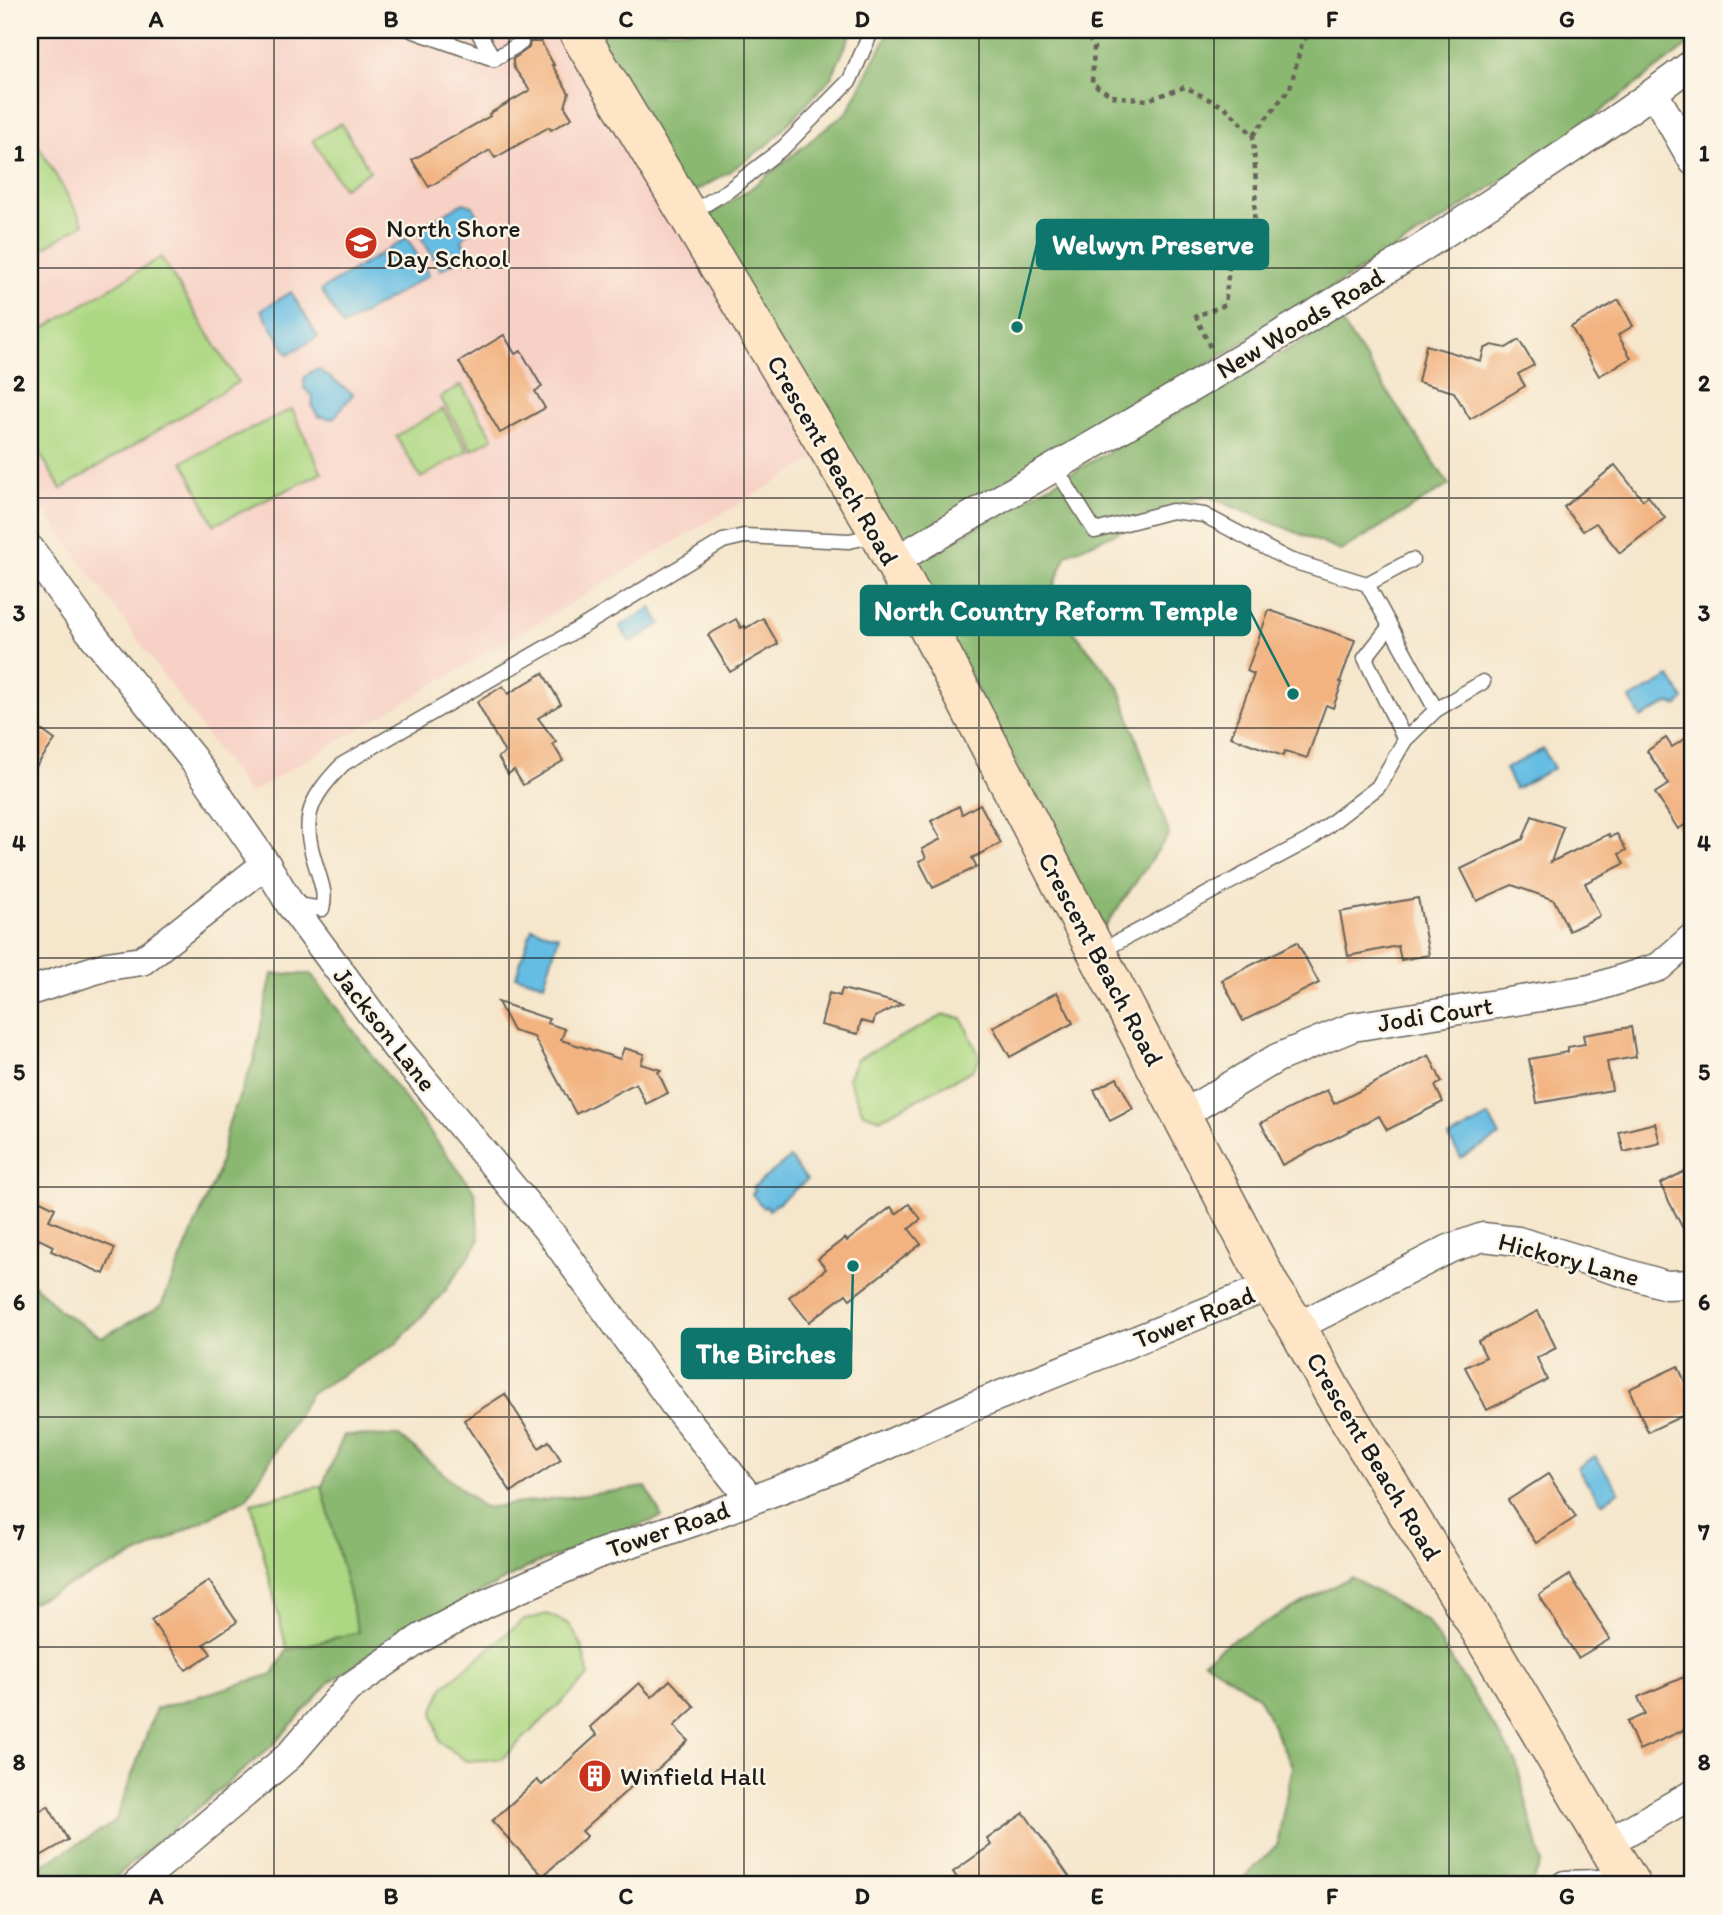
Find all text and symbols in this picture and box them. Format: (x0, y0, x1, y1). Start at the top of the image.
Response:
text: A (148, 5, 164, 33)
text: B (384, 5, 399, 33)
text: C (619, 5, 634, 33)
text: D (854, 5, 870, 33)
text: E (1091, 5, 1104, 33)
text: F (1326, 5, 1339, 33)
text: G (1559, 5, 1575, 33)
text: 1 (14, 139, 25, 167)
text: 1 (1699, 139, 1710, 167)
place label: North Shore Day School (386, 212, 521, 274)
callout: Welwyn Preserve (1037, 220, 1268, 269)
school or university icon: North Shore Day School (342, 224, 380, 262)
text: Welwyn Preserve (1052, 227, 1254, 261)
street label: New Woods Road (1210, 260, 1390, 386)
street label: Crescent Beach Road (760, 349, 906, 571)
text: 2 (13, 369, 26, 397)
text: 2 (1698, 369, 1711, 397)
callout: North Country Reform Temple (861, 586, 1250, 635)
text: North Country Reform Temple (874, 593, 1238, 627)
text: 3 (13, 599, 26, 627)
text: 3 (1698, 599, 1711, 627)
text: 4 (12, 829, 26, 857)
text: 4 (1697, 829, 1711, 857)
street label: Crescent Beach Road (1031, 847, 1171, 1071)
street label: Jackson Lane (326, 960, 444, 1098)
street label: Jodi Court (1375, 989, 1495, 1039)
text: 5 (13, 1058, 25, 1086)
text: 5 (1698, 1058, 1710, 1086)
street label: Hickory Lane (1495, 1225, 1643, 1293)
street label: Tower Road (1129, 1278, 1259, 1356)
text: 6 (13, 1288, 25, 1316)
text: 6 (1698, 1288, 1710, 1316)
callout: The Birches (682, 1329, 851, 1378)
text: The Birches (695, 1336, 836, 1370)
street label: Crescent Beach Road (1299, 1346, 1449, 1566)
street label: Tower Road (602, 1493, 734, 1565)
text: 7 (12, 1518, 25, 1546)
text: 7 (1697, 1518, 1710, 1546)
text: 8 (13, 1748, 26, 1776)
text: 8 (1698, 1748, 1711, 1776)
building icon: Winfield Hall (576, 1757, 614, 1795)
place label: Winfield Hall (620, 1760, 766, 1792)
text: A (148, 1882, 164, 1910)
text: B (384, 1882, 399, 1910)
text: C (619, 1882, 634, 1910)
text: D (854, 1882, 870, 1910)
text: E (1091, 1882, 1104, 1910)
text: F (1326, 1882, 1339, 1910)
text: G (1559, 1882, 1575, 1910)

